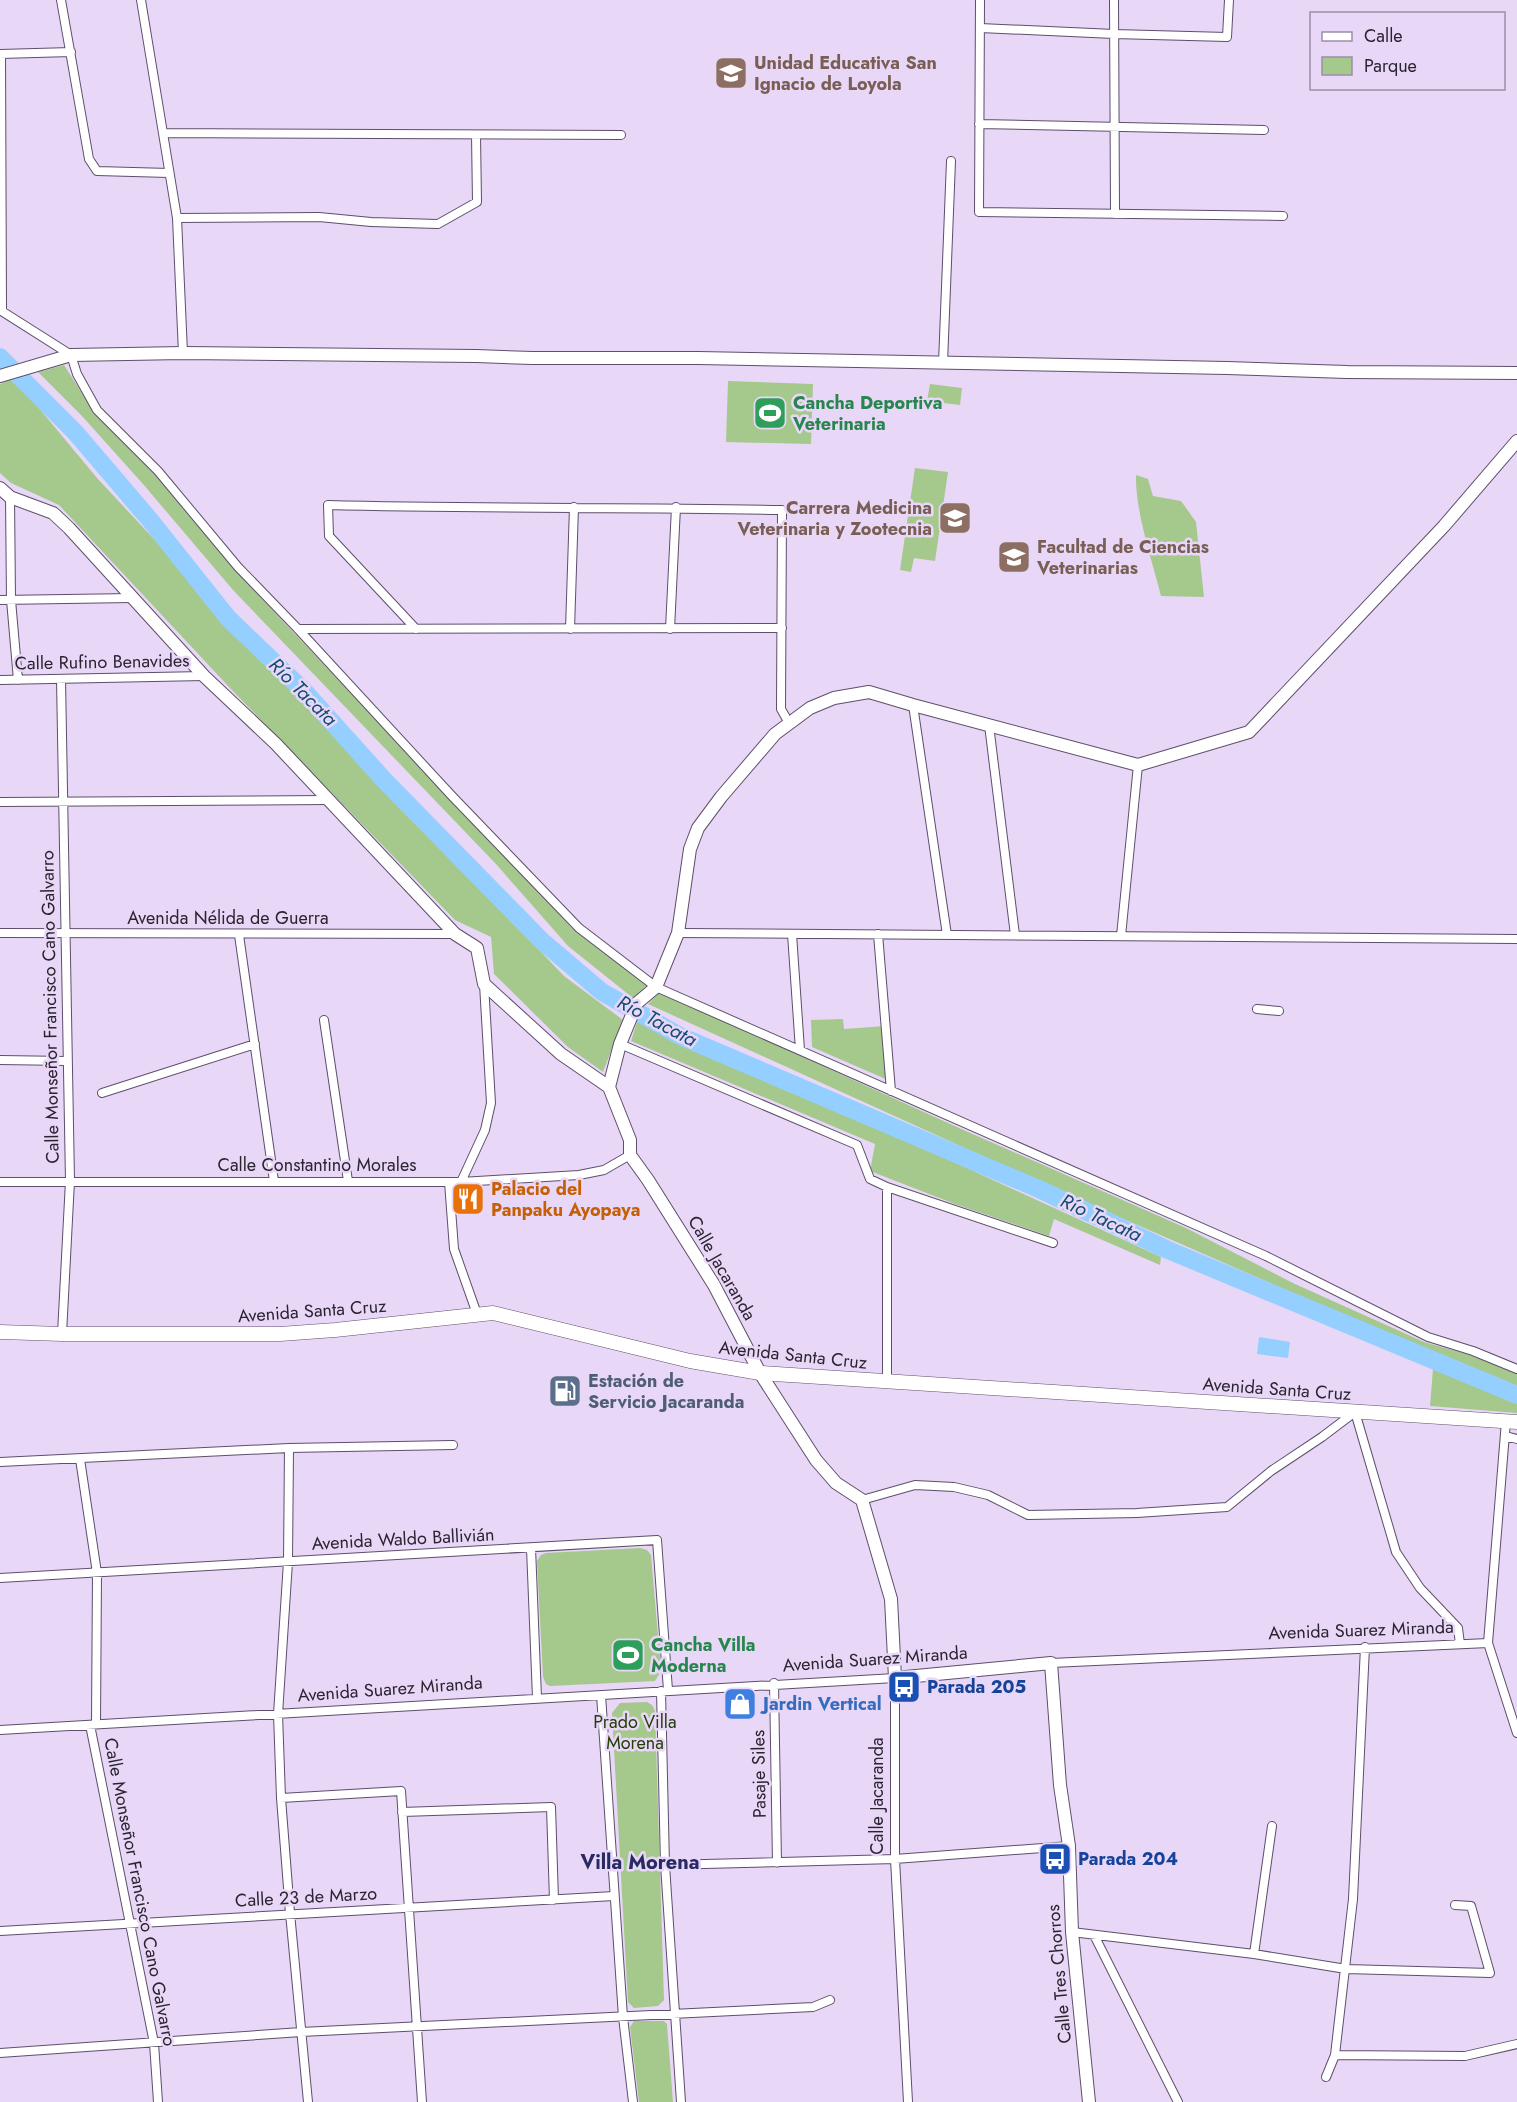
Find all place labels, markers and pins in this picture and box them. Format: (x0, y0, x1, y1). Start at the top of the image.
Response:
place label: Unidad Educativa San Ignacio de Loyola (754, 50, 937, 97)
school or university icon: Unidad Educativa San Ignacio de Loyola (713, 55, 749, 91)
place label: Cancha Deportiva Veterinaria (792, 390, 942, 437)
sports icon: Cancha Deportiva Veterinaria (752, 395, 788, 431)
place label: Carrera Medicina Veterinaria y Zootecnia (736, 495, 932, 542)
school or university icon: Carrera Medicina Veterinaria y Zootecnia (937, 500, 973, 536)
place label: Facultad de Ciencias Veterinarias (1036, 534, 1209, 581)
school or university icon: Facultad de Ciencias Veterinarias (996, 539, 1032, 575)
place label: Palacio del Panpaku Ayopaya (491, 1176, 640, 1223)
restaurant icon: Palacio del Panpaku Ayopaya (450, 1181, 486, 1217)
place label: Estación de Servicio Jacaranda (588, 1368, 744, 1415)
fuel station icon: Estación de Servicio Jacaranda (547, 1373, 583, 1409)
place label: Cancha Villa Moderna (651, 1632, 756, 1679)
sports icon: Cancha Villa Moderna (610, 1637, 646, 1673)
bus stop icon: Parada 205 (886, 1669, 922, 1705)
place label: Parada 205 (927, 1674, 1026, 1700)
shop icon: Jardin Vertical (722, 1686, 758, 1722)
place label: Jardin Vertical (760, 1691, 882, 1717)
bus stop icon: Parada 204 (1037, 1841, 1073, 1877)
place label: Parada 204 (1078, 1846, 1178, 1872)

